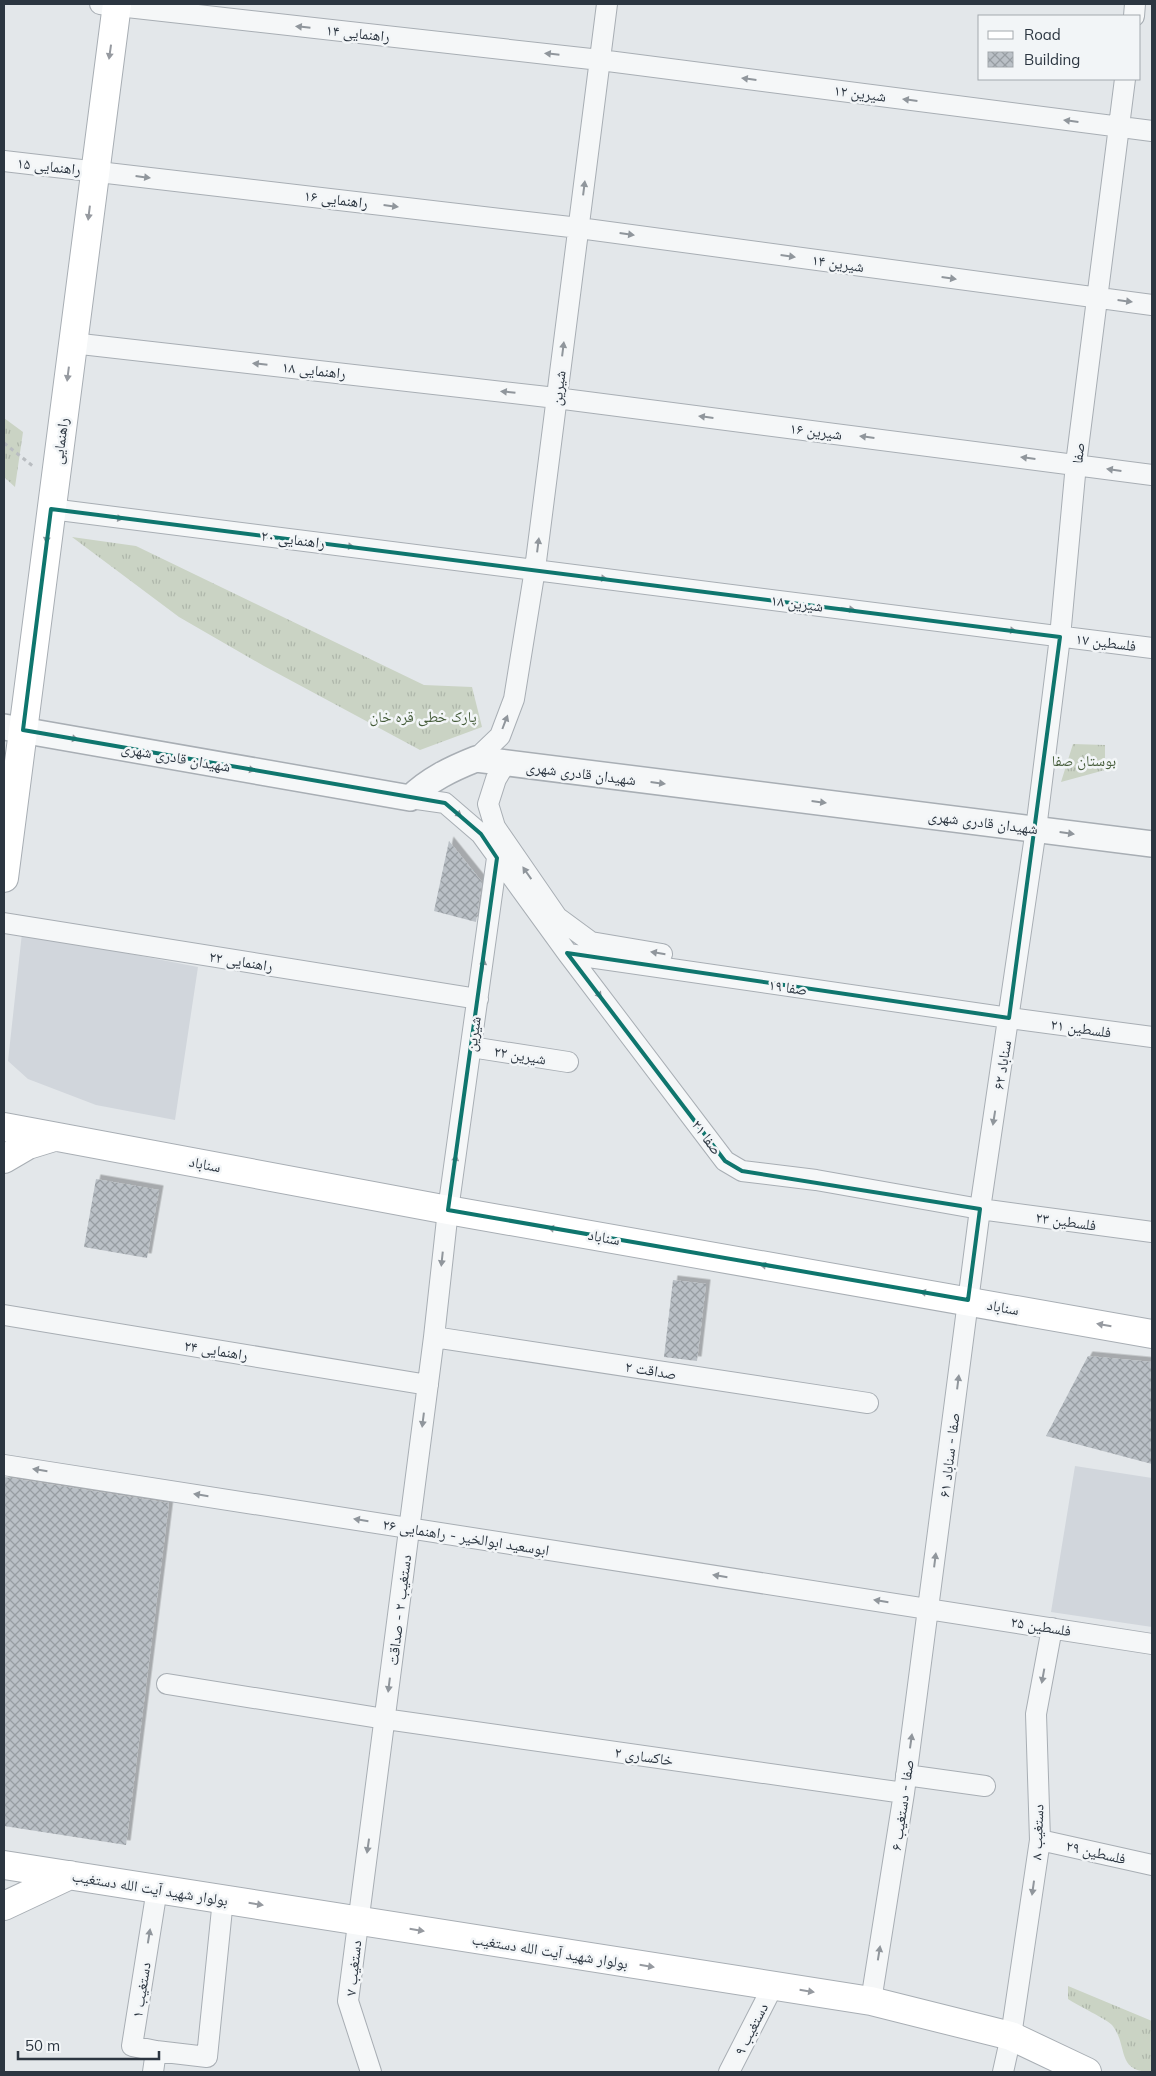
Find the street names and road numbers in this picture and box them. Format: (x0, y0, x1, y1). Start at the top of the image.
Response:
street label: راهنمایی ۱۴ (325, 20, 391, 47)
street label: شیرین ۱۲ (833, 80, 887, 107)
street label: راهنمایی ۱۵ (16, 153, 82, 180)
street label: راهنمایی ۱۶ (303, 186, 369, 213)
street label: شیرین ۱۴ (810, 250, 866, 277)
street label: راهنمایی ۱۸ (281, 357, 347, 384)
street label: شیرین (546, 369, 571, 407)
street label: راهنمایی (48, 416, 73, 466)
street label: شیرین ۱۶ (789, 418, 843, 445)
street label: صفا (1067, 441, 1089, 465)
street label: راهنمایی ۲۰ (260, 526, 326, 553)
street label: شیرین ۱۸ (770, 590, 824, 617)
street label: فلسطین ۱۷ (1074, 629, 1137, 656)
street label: شهیدان قادری شهری (120, 738, 232, 777)
street label: شهیدان قادری شهری (525, 757, 637, 790)
street label: شهیدان قادری شهری (927, 806, 1039, 839)
street label: راهنمایی ۲۲ (208, 947, 274, 976)
street label: صفا ۱۹ (767, 975, 809, 999)
street label: فلسطین ۲۱ (1049, 1014, 1112, 1043)
street label: شیرین (461, 1015, 486, 1053)
street label: سناباد ۶۲ (989, 1039, 1015, 1091)
street label: شیرین ۲۲ (492, 1041, 548, 1070)
street label: صفا ۲۱ (688, 1116, 726, 1158)
street label: سناباد (187, 1152, 223, 1176)
street label: فلسطین ۲۳ (1034, 1207, 1097, 1236)
street label: سناباد (587, 1225, 622, 1249)
street label: سناباد (986, 1295, 1021, 1319)
street label: راهنمایی ۲۴ (183, 1336, 249, 1365)
street label: صداقت ۲ (624, 1357, 678, 1383)
street label: صفا - سناباد ۶۱ (934, 1412, 964, 1498)
street label: ابوسعید ابوالخیر - راهنمایی ۲۶ (381, 1514, 551, 1561)
street label: دستغیب ۲ - صداقت (383, 1554, 415, 1666)
street label: فلسطین ۲۵ (1009, 1612, 1073, 1641)
street label: خاکساری ۲ (613, 1742, 675, 1771)
street label: صفا - دستغیب ۶ (886, 1758, 918, 1852)
street label: دستغیب ۸ (1027, 1804, 1047, 1860)
street label: فلسطین ۲۹ (1064, 1836, 1128, 1869)
street label: بولوار شهید آیت الله دستغیب (70, 1866, 230, 1910)
street label: بولوار شهید آیت الله دستغیب (470, 1929, 630, 1973)
street label: دستغیب ۷ (341, 1939, 365, 1997)
street label: دستغیب ۱ (127, 1961, 155, 2019)
street label: دستغیب ۹ (730, 2000, 772, 2058)

